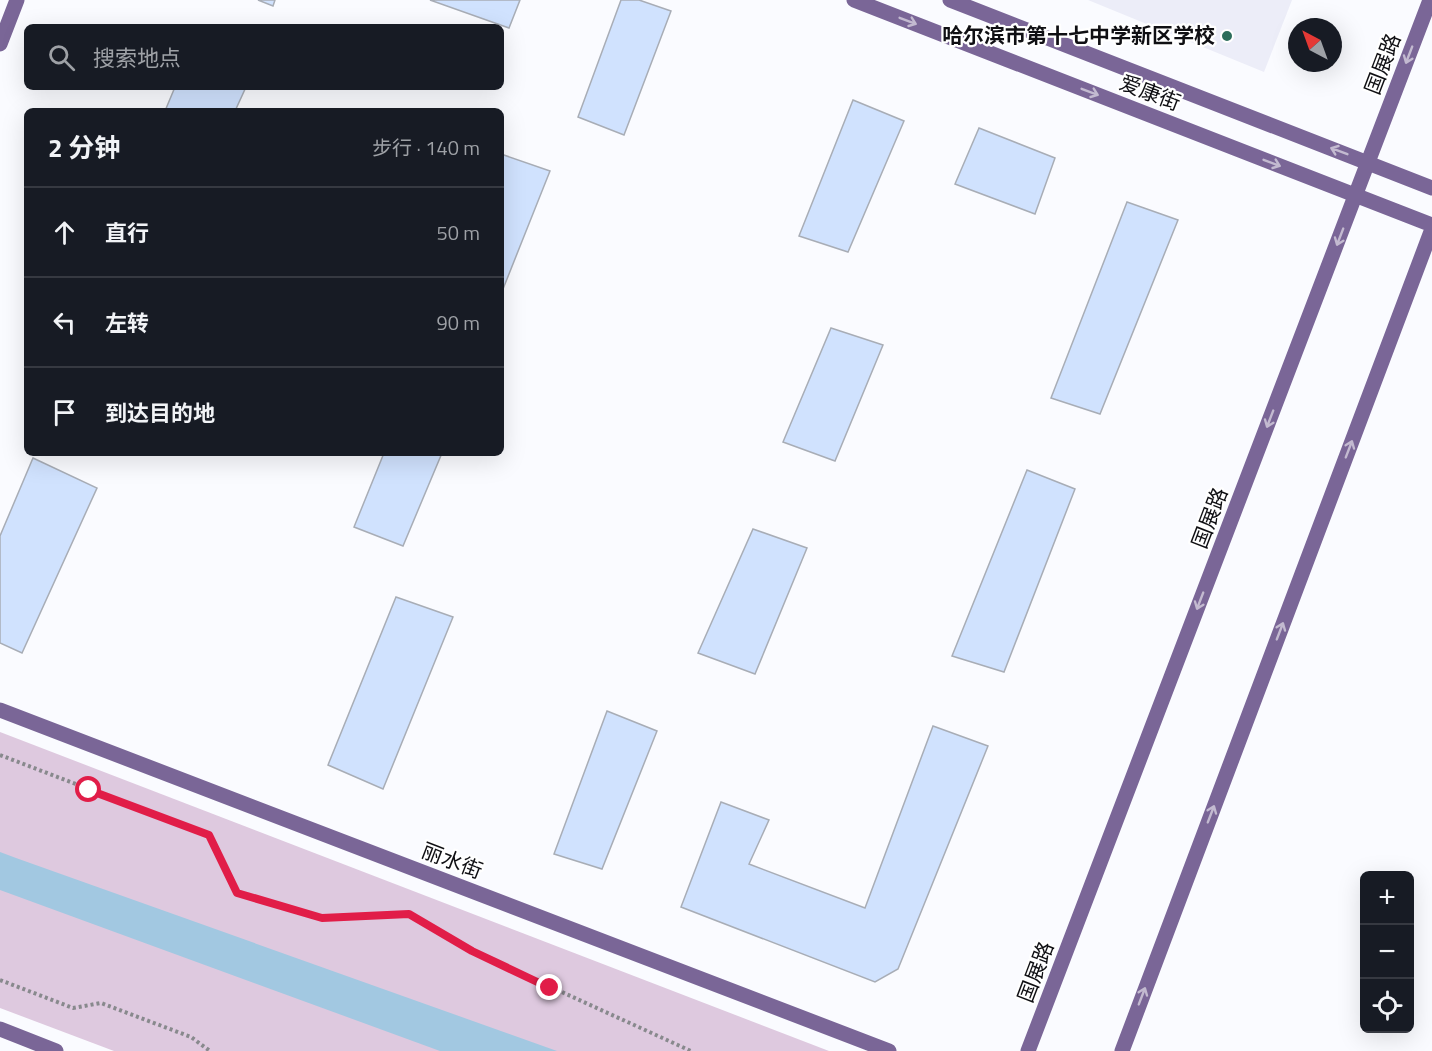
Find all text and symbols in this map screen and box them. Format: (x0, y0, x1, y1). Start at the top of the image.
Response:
one-way arrow (899, 16, 917, 27)
north arrow (1288, 18, 1342, 72)
place label: 哈尔滨市第十七中学新区学校 (942, 19, 1215, 51)
search box (24, 24, 504, 90)
street label: 国展路 (1356, 28, 1408, 99)
marker: 哈尔滨市第十七中学新区学校 (1220, 29, 1234, 43)
icon: search (45, 41, 78, 74)
text: 搜索地点 (93, 41, 181, 75)
one-way arrow (1403, 45, 1414, 63)
street label: 爱康街 (1115, 66, 1186, 118)
one-way arrow (1080, 87, 1099, 98)
text: 2 分钟 (48, 128, 120, 167)
text: 步行 · 140 m (372, 132, 480, 163)
one-way arrow (1330, 145, 1348, 156)
one-way arrow (1262, 158, 1280, 169)
icon: ahead (48, 216, 81, 249)
text: 直行 (105, 216, 149, 250)
text: 50 m (436, 217, 480, 248)
one-way arrow (1334, 227, 1345, 246)
icon: left (48, 306, 81, 339)
text: 左转 (105, 306, 149, 340)
text: 90 m (436, 307, 480, 338)
icon: arrive (48, 396, 81, 429)
text: 到达目的地 (105, 396, 215, 430)
one-way arrow (1264, 409, 1275, 428)
one-way arrow (1344, 440, 1355, 459)
street label: 国展路 (1183, 482, 1235, 553)
one-way arrow (1194, 591, 1205, 610)
one-way arrow (1275, 623, 1286, 641)
route start (75, 776, 101, 802)
one-way arrow (1207, 805, 1218, 824)
street label: 丽水街 (417, 834, 488, 886)
map controls (1360, 871, 1414, 1033)
button: + (1360, 871, 1414, 925)
button: − (1360, 925, 1414, 979)
street label: 国展路 (1009, 936, 1061, 1007)
route end (536, 974, 562, 1000)
button: locate (1360, 979, 1414, 1033)
one-way arrow (1138, 987, 1149, 1006)

